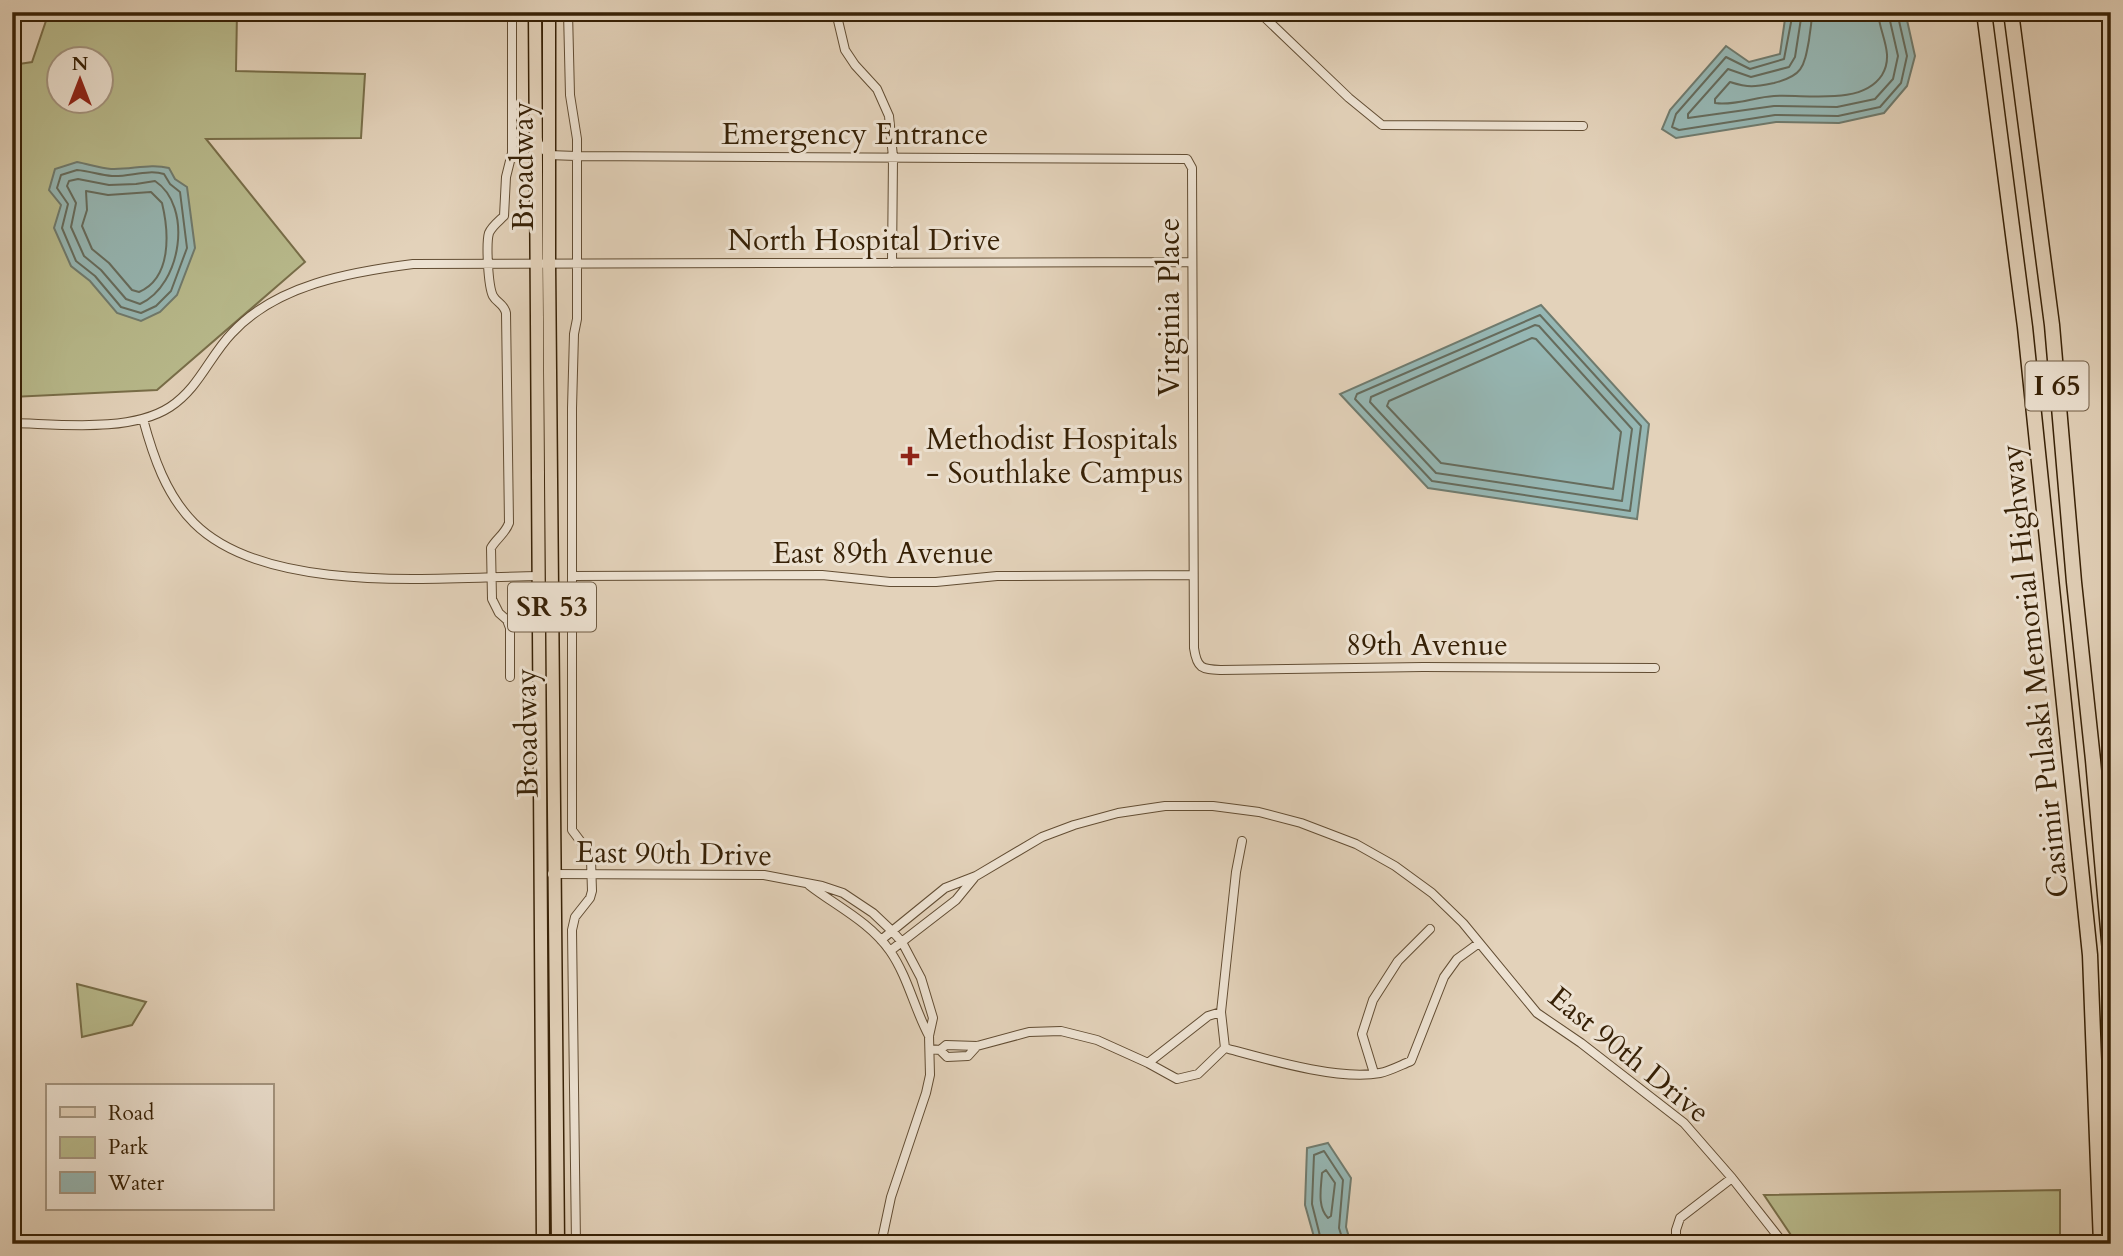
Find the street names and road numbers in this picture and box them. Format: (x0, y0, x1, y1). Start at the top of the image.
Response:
street label: Broadway (503, 101, 544, 231)
street label: Emergency Entrance (722, 114, 988, 155)
street label: Virginia Place (1149, 218, 1190, 396)
street label: North Hospital Drive (727, 220, 1001, 261)
road number: I 65 (2025, 362, 2088, 410)
street label: Casimir Pulaski Memorial Highway (1991, 442, 2079, 900)
street label: East 89th Avenue (772, 533, 994, 574)
road number: SR 53 (508, 582, 596, 632)
street label: 89th Avenue (1346, 625, 1508, 666)
street label: Broadway (505, 668, 549, 798)
street label: East 90th Drive (575, 832, 773, 876)
street label: East 90th Drive (1540, 977, 1718, 1133)

